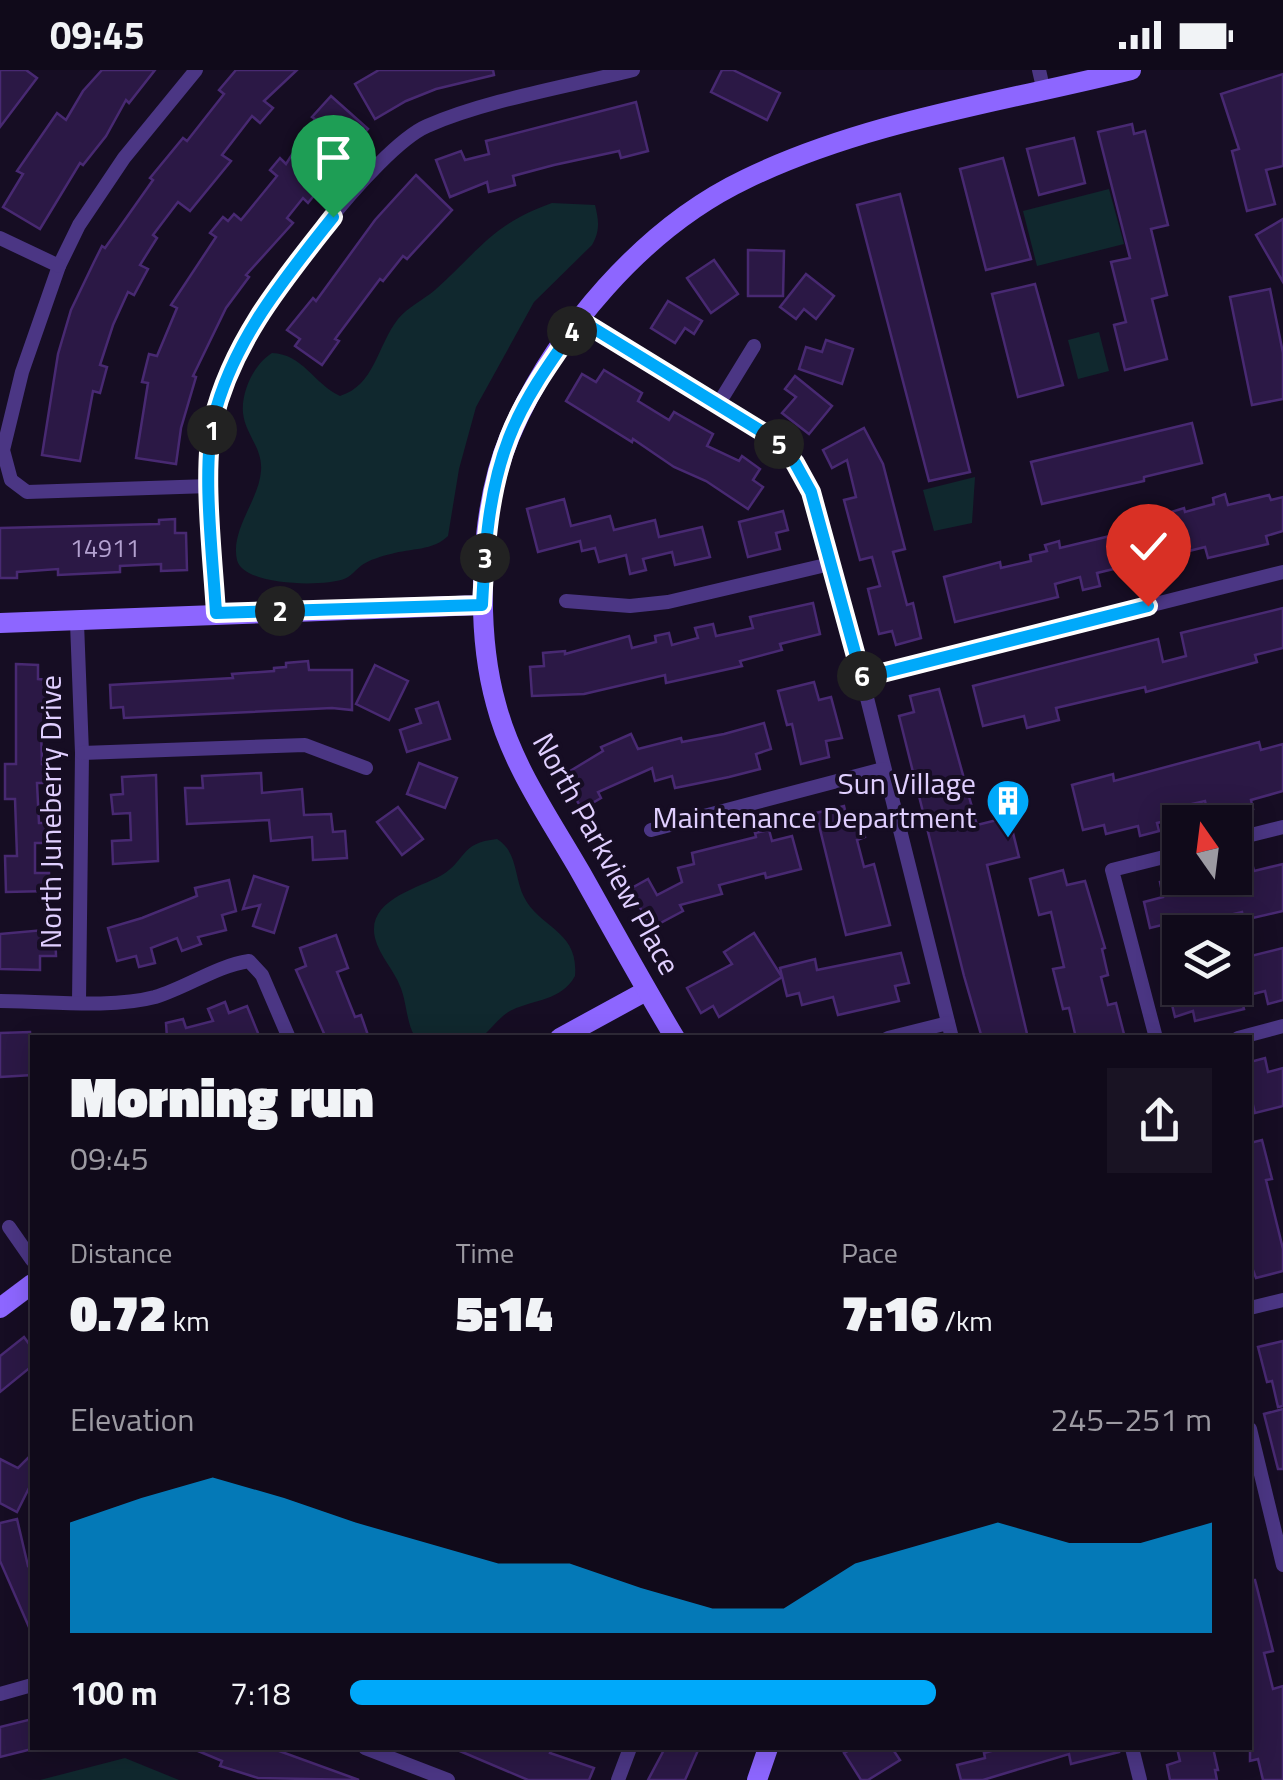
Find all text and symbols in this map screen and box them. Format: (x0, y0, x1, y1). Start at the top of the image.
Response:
text: 09:45 (50, 6, 145, 64)
pin (291, 115, 376, 218)
icon: arrive (306, 130, 361, 185)
pin: 4 (547, 306, 597, 356)
text: 4 (564, 309, 580, 352)
pin: 1 (187, 405, 237, 455)
text: 1 (204, 408, 220, 451)
pin: 5 (754, 419, 804, 469)
text: 5 (771, 422, 787, 465)
pin (1106, 504, 1191, 607)
icon: check (1121, 519, 1176, 574)
house number: 14911 (70, 529, 140, 567)
pin: 3 (460, 533, 510, 583)
text: 3 (477, 536, 493, 579)
pin: 2 (255, 586, 305, 636)
text: 2 (272, 589, 288, 632)
pin: 6 (837, 651, 887, 701)
text: 6 (854, 654, 870, 697)
street label: North Juneberry Drive (27, 675, 73, 949)
street label: North Parkview Place (521, 724, 693, 983)
place label: Sun Village Maintenance Department (653, 760, 976, 840)
building icon: Sun Village Maintenance Department (985, 778, 1031, 839)
north arrow (1162, 805, 1252, 895)
map controls (1162, 805, 1252, 1005)
button: layers (1162, 915, 1252, 1005)
text: Morning run (70, 1055, 374, 1138)
button: share (1107, 1068, 1212, 1173)
text: 09:45 (70, 1134, 149, 1182)
text: Distance (70, 1231, 172, 1274)
text: Time (456, 1231, 514, 1274)
text: Pace (841, 1231, 898, 1274)
text: 0.72 (70, 1274, 167, 1350)
text: 5:14 (456, 1274, 553, 1350)
text: 7:16 (841, 1274, 938, 1350)
text: km (167, 1299, 210, 1342)
text: /km (938, 1299, 993, 1342)
text: Elevation (70, 1395, 194, 1443)
text: 245–251 m (1050, 1395, 1212, 1443)
text: 100 m (70, 1669, 158, 1717)
text: 7:18 (230, 1669, 291, 1717)

